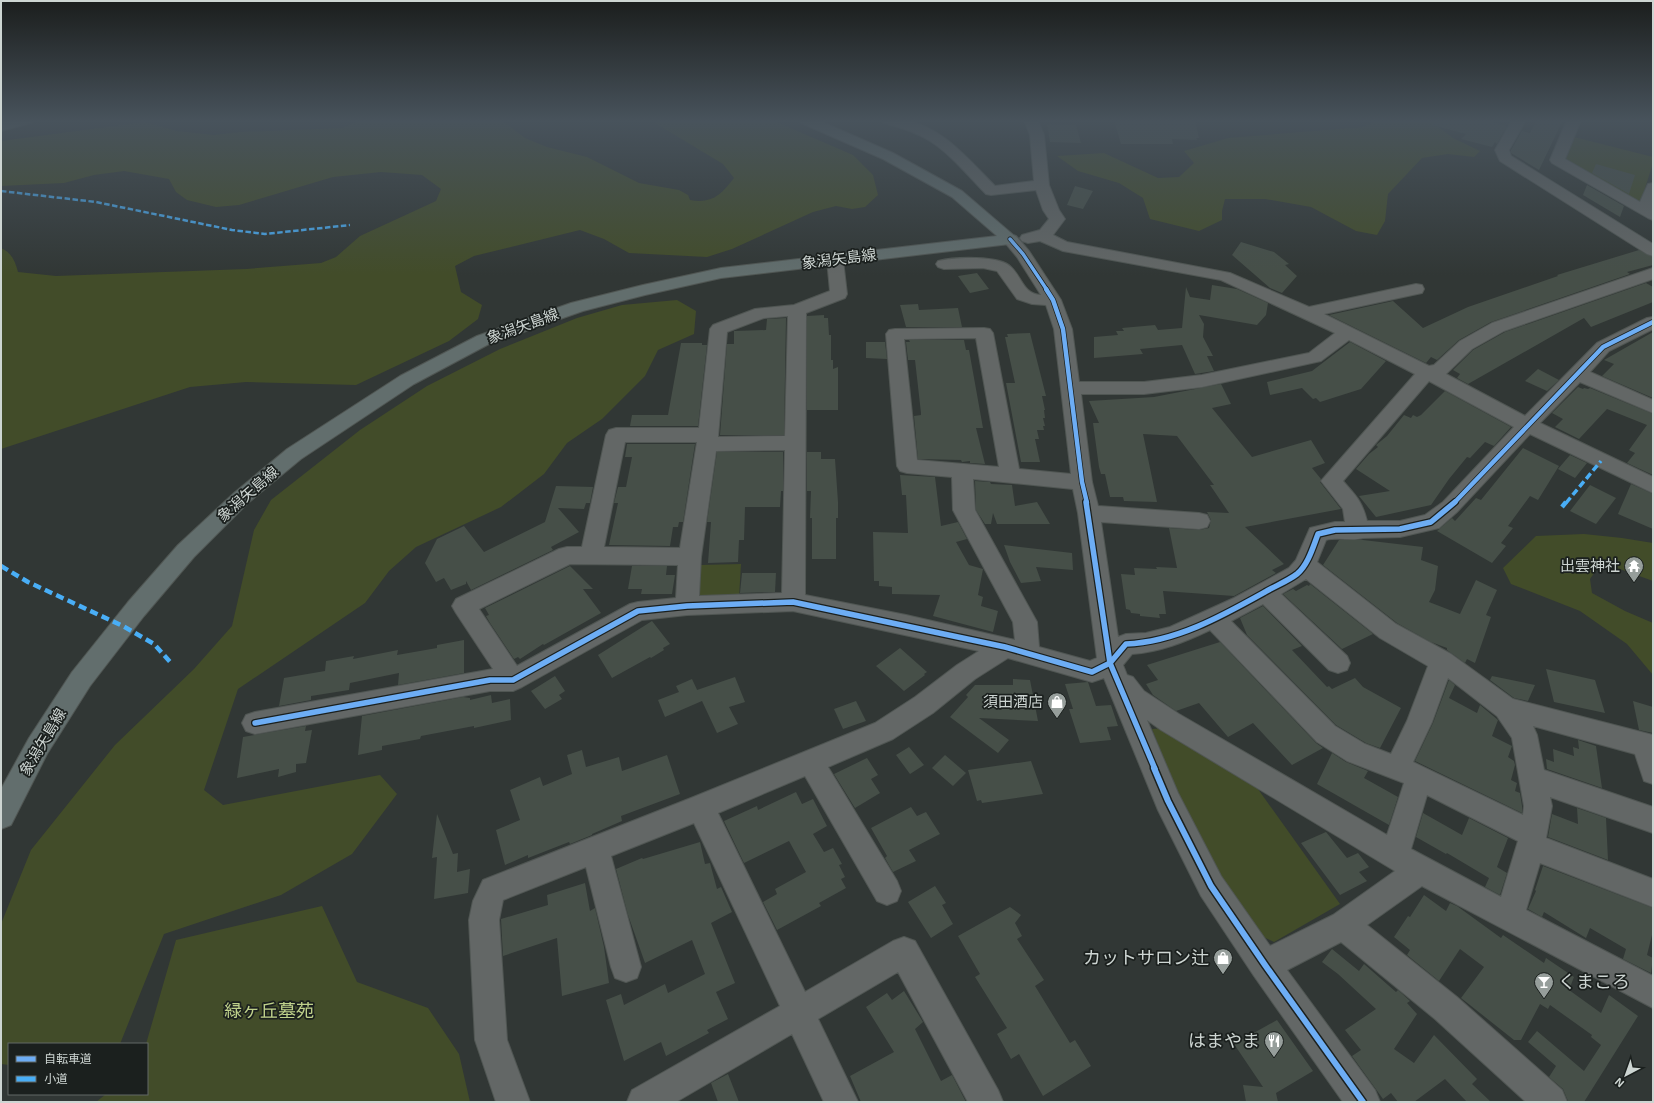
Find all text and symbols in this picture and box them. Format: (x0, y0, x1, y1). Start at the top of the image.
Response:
street label: 象潟矢島線 (801, 245, 877, 272)
street label: 象潟矢島線 (484, 304, 561, 346)
street label: 象潟矢島線 (213, 462, 282, 525)
temple icon: 出雲神社 (1623, 555, 1645, 583)
place label: 出雲神社 (1560, 556, 1620, 574)
shop icon: 須田酒店 (1046, 691, 1068, 719)
place label: 須田酒店 (983, 692, 1043, 710)
street label: 象潟矢島線 (15, 705, 69, 778)
place label: カットサロン辻 (1083, 946, 1209, 968)
shop icon: カットサロン辻 (1212, 947, 1234, 975)
place label: くまころ (1558, 970, 1630, 992)
bar icon: くまころ (1533, 971, 1555, 999)
park label: 緑ヶ丘墓苑 (224, 999, 314, 1021)
place label: はまやま (1188, 1029, 1260, 1051)
restaurant icon: はまやま (1263, 1030, 1285, 1058)
legend (8, 1043, 148, 1095)
text: 自転車道 (44, 1051, 92, 1065)
north arrow (1606, 1055, 1646, 1095)
text: 小道 (44, 1071, 68, 1085)
text: N (1612, 1075, 1626, 1090)

